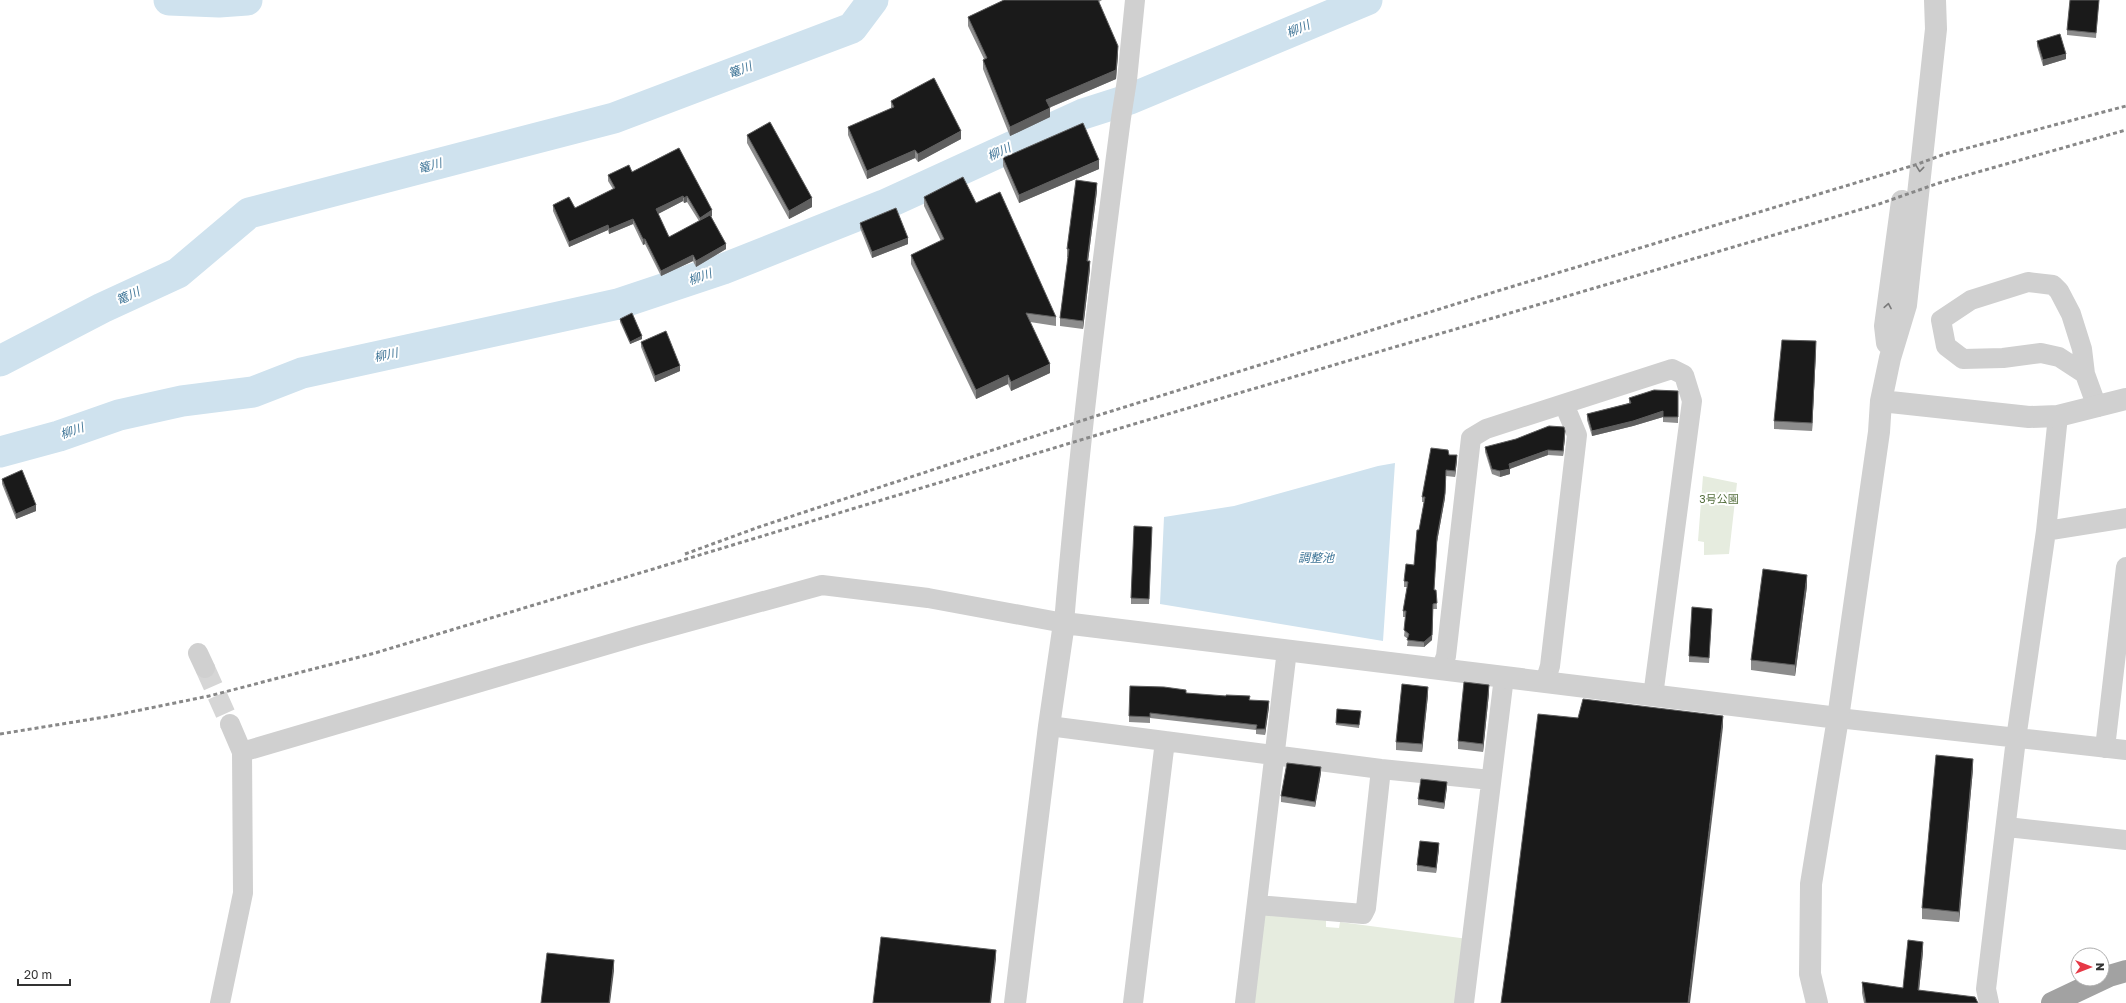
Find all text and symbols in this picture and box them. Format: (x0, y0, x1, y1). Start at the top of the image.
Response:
water label: 柳川 (1284, 16, 1314, 40)
water label: 篭川 (726, 58, 756, 81)
water label: 柳川 (985, 139, 1015, 163)
water label: 篭川 (416, 155, 445, 176)
one-way arrow (1916, 166, 1925, 172)
water label: 柳川 (686, 265, 716, 288)
water label: 篭川 (114, 283, 144, 307)
one-way arrow (1884, 303, 1892, 309)
water label: 柳川 (373, 344, 401, 364)
water label: 柳川 (58, 419, 88, 442)
park label: 3号公園 (1699, 492, 1739, 505)
water label: 調整池 (1298, 550, 1335, 565)
north arrow (2070, 947, 2110, 987)
scale bar (18, 961, 70, 987)
text: N (2094, 963, 2107, 971)
text: 20 m (24, 967, 52, 982)

